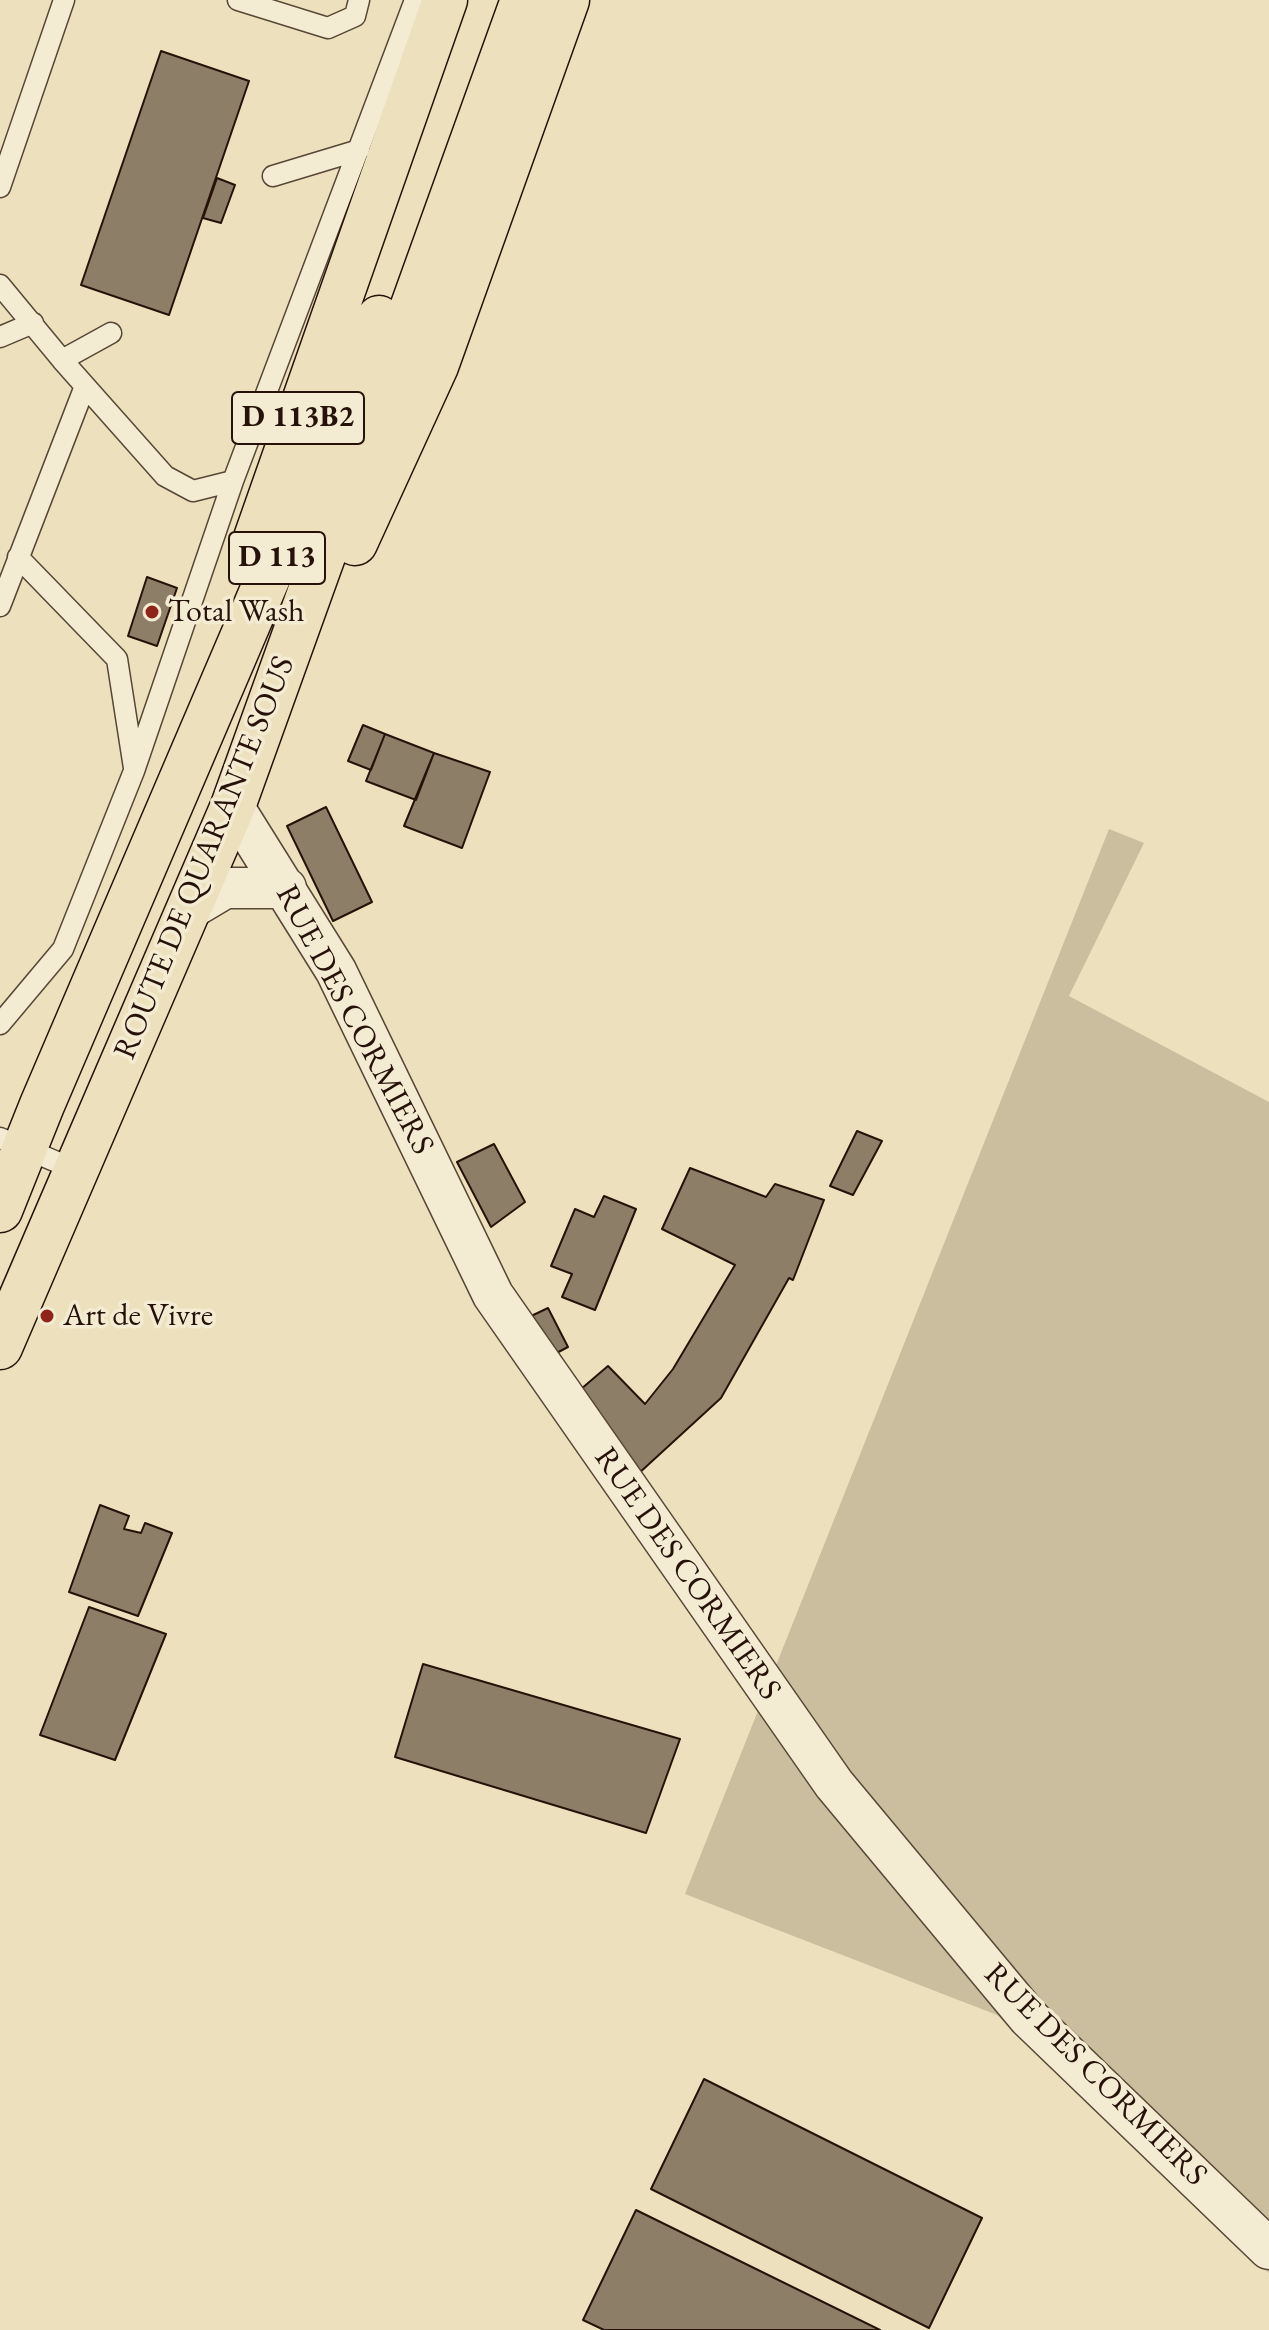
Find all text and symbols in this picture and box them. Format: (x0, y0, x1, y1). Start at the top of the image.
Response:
road number: D 113B2 (232, 392, 364, 444)
road number: D 113 (229, 532, 325, 584)
place label: Total Wash (168, 593, 305, 631)
marker: Total Wash (143, 603, 161, 621)
street label: ROUTE DE QUARANTE SOUS (107, 651, 303, 1065)
street label: RUE DES CORMIERS (267, 879, 441, 1161)
place label: Art de Vivre (63, 1297, 213, 1335)
marker: Art de Vivre (38, 1307, 56, 1325)
street label: RUE DES CORMIERS (585, 1440, 789, 1708)
street label: RUE DES CORMIERS (975, 1955, 1215, 2195)

